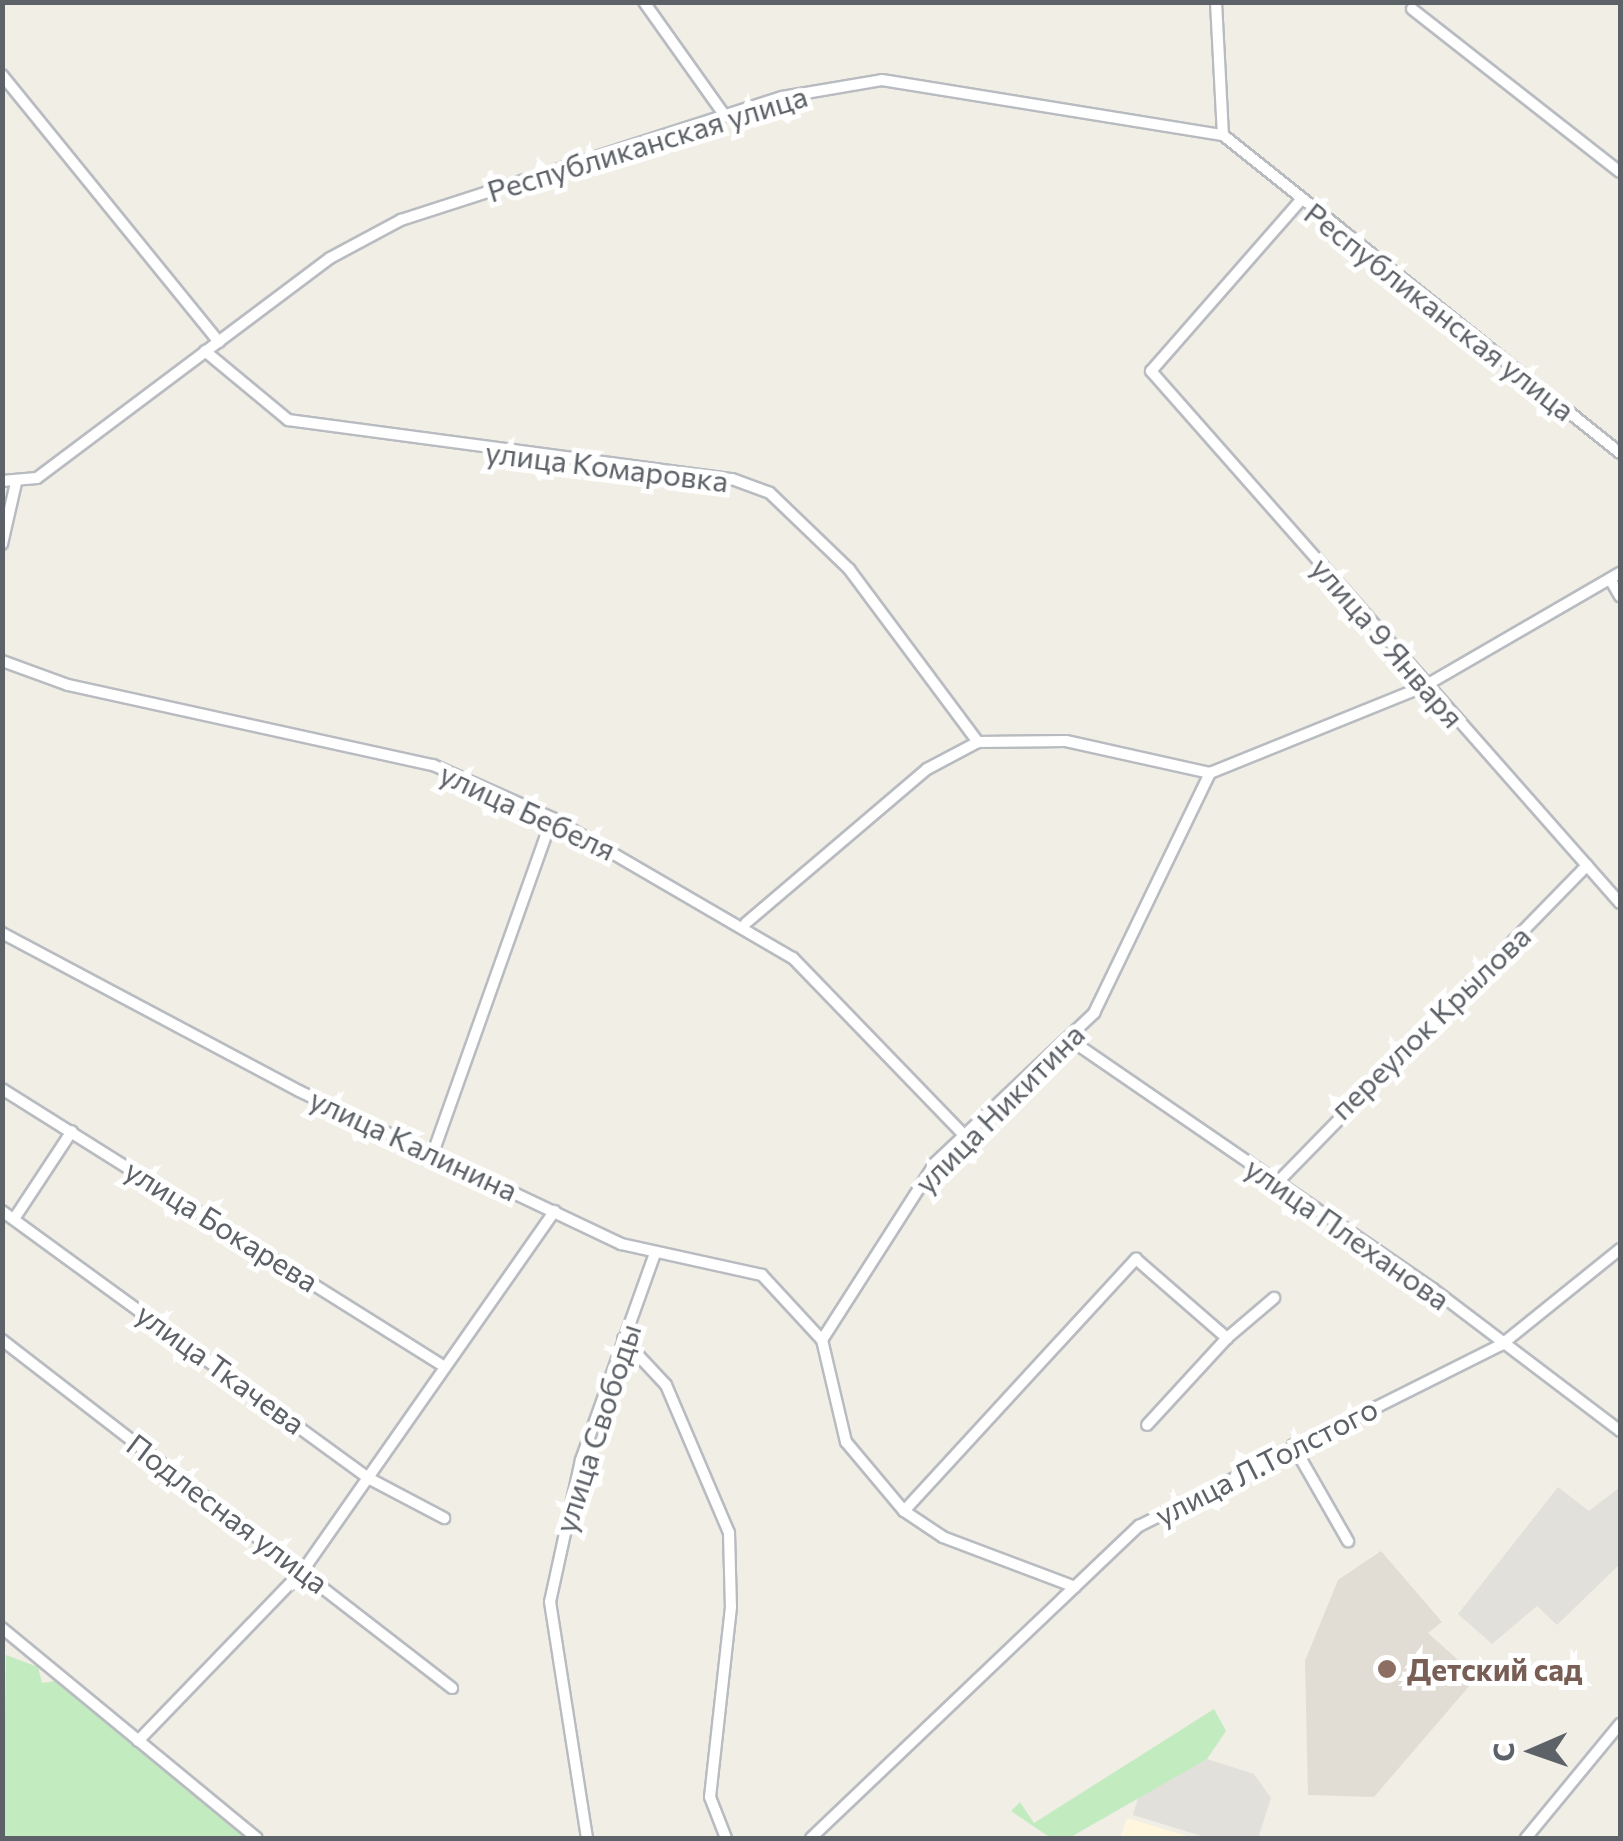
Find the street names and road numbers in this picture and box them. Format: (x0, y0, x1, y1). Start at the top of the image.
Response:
street label: Республиканская улица (483, 77, 811, 209)
street label: Республиканская улица (1298, 194, 1582, 428)
street label: улица Комаровка (483, 433, 731, 499)
street label: улица 9 Января (1304, 550, 1472, 734)
street label: улица Бебеля (434, 755, 622, 867)
street label: переулок Крылова (1323, 918, 1537, 1126)
street label: улица Никитина (907, 1016, 1091, 1200)
street label: улица Калинина (304, 1080, 524, 1208)
street label: улица Плеханова (1239, 1149, 1457, 1317)
street label: улица Бокарева (119, 1151, 325, 1299)
street label: улица Ткачева (130, 1295, 312, 1441)
street label: улица Свободы (546, 1319, 648, 1537)
street label: улица Л.Толстого (1149, 1389, 1383, 1533)
street label: Подлесная улица (120, 1426, 336, 1600)

